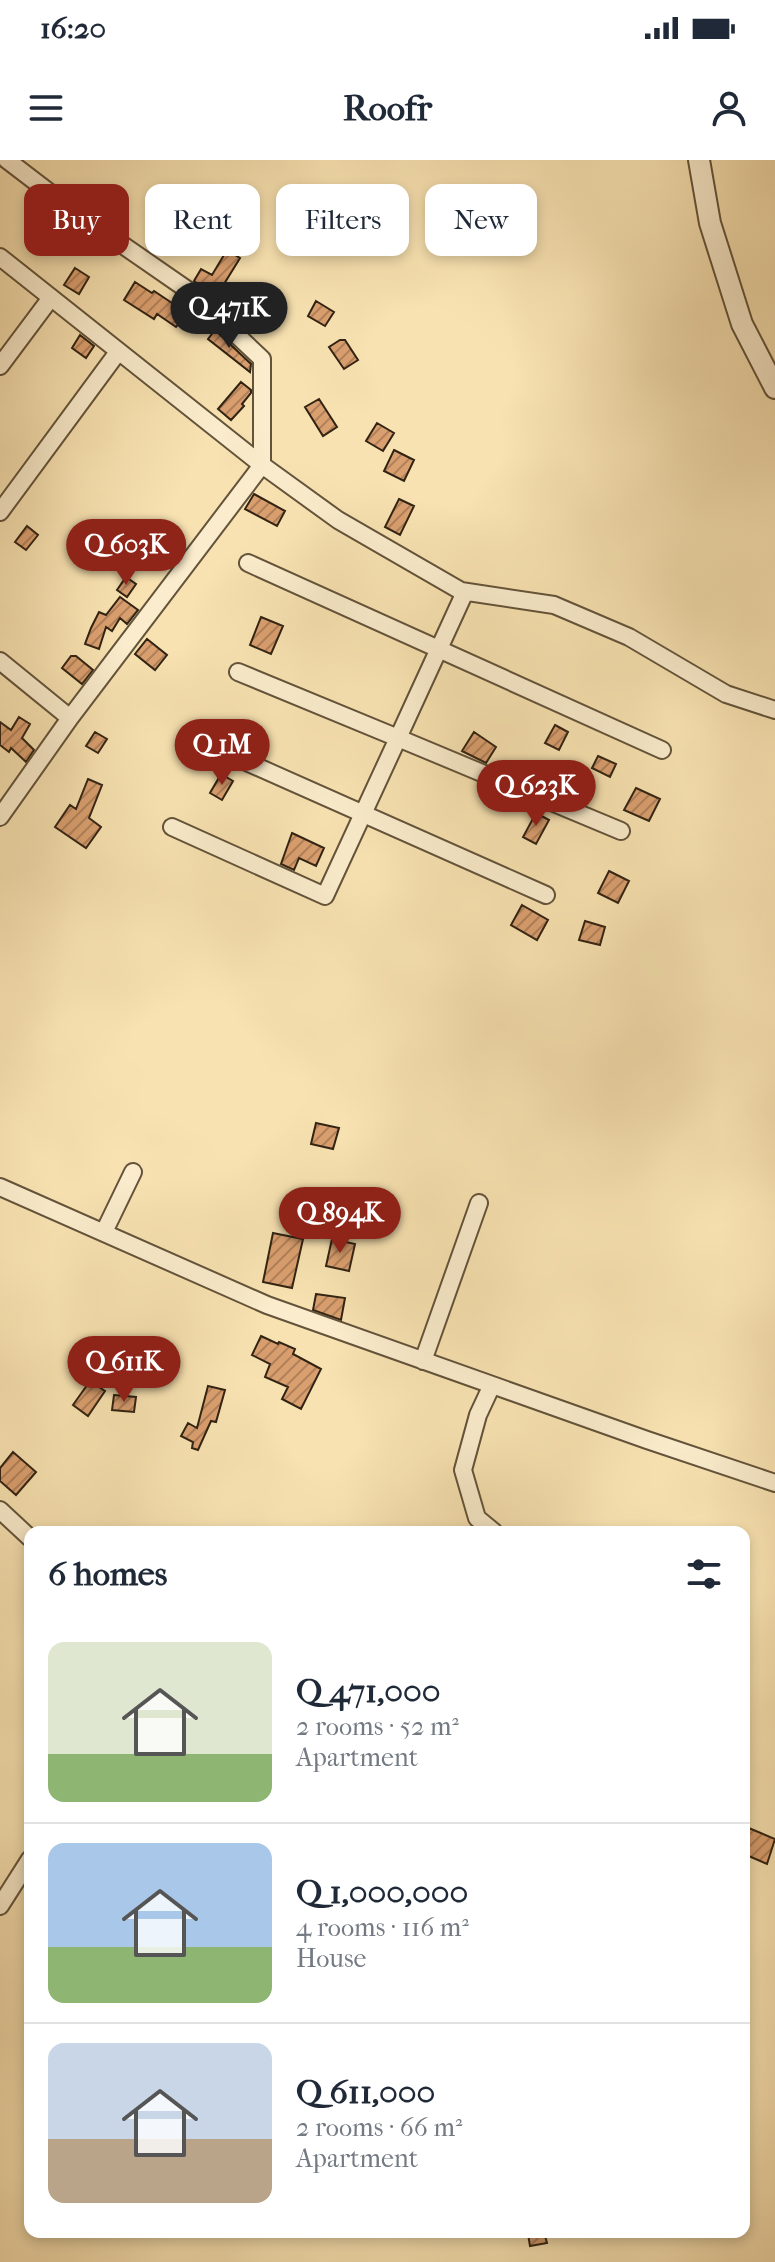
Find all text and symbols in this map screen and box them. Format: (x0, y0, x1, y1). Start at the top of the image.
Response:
text: 16:20 (40, 11, 106, 46)
icon: menu (24, 86, 68, 130)
icon: person (707, 86, 751, 130)
text: Roofr (343, 87, 432, 129)
chip: Buy (24, 184, 129, 256)
chip: Rent (145, 184, 260, 256)
chip: Filters (276, 184, 409, 256)
chip: New (425, 184, 537, 256)
pin: Q 471K (164, 282, 294, 350)
text: Q 471K (189, 292, 269, 323)
pin: Q 603K (61, 519, 191, 587)
text: Q 603K (84, 529, 168, 560)
pin: Q 1M (175, 719, 269, 787)
text: Q 1M (193, 729, 251, 760)
pin: Q 623K (471, 760, 601, 828)
text: Q 623K (495, 770, 577, 801)
pin: Q 894K (275, 1187, 405, 1255)
text: Q 894K (297, 1197, 383, 1228)
pin: Q 611K (59, 1336, 189, 1404)
text: Q 611K (85, 1346, 163, 1377)
icon: filters (682, 1552, 726, 1596)
text: 6 homes (48, 1554, 167, 1594)
text: Q 471,000 (296, 1671, 440, 1711)
icon: home (112, 1674, 208, 1770)
text: 2 rooms · 52 m² (296, 1711, 459, 1742)
text: Apartment (296, 1742, 418, 1773)
text: Q 1,000,000 (296, 1872, 468, 1912)
icon: home (112, 1875, 208, 1971)
text: 4 rooms · 116 m² (296, 1912, 469, 1943)
text: House (296, 1943, 366, 1974)
text: Q 611,000 (296, 2072, 435, 2112)
icon: home (112, 2075, 208, 2171)
text: 2 rooms · 66 m² (296, 2112, 462, 2143)
text: Apartment (296, 2143, 418, 2174)

